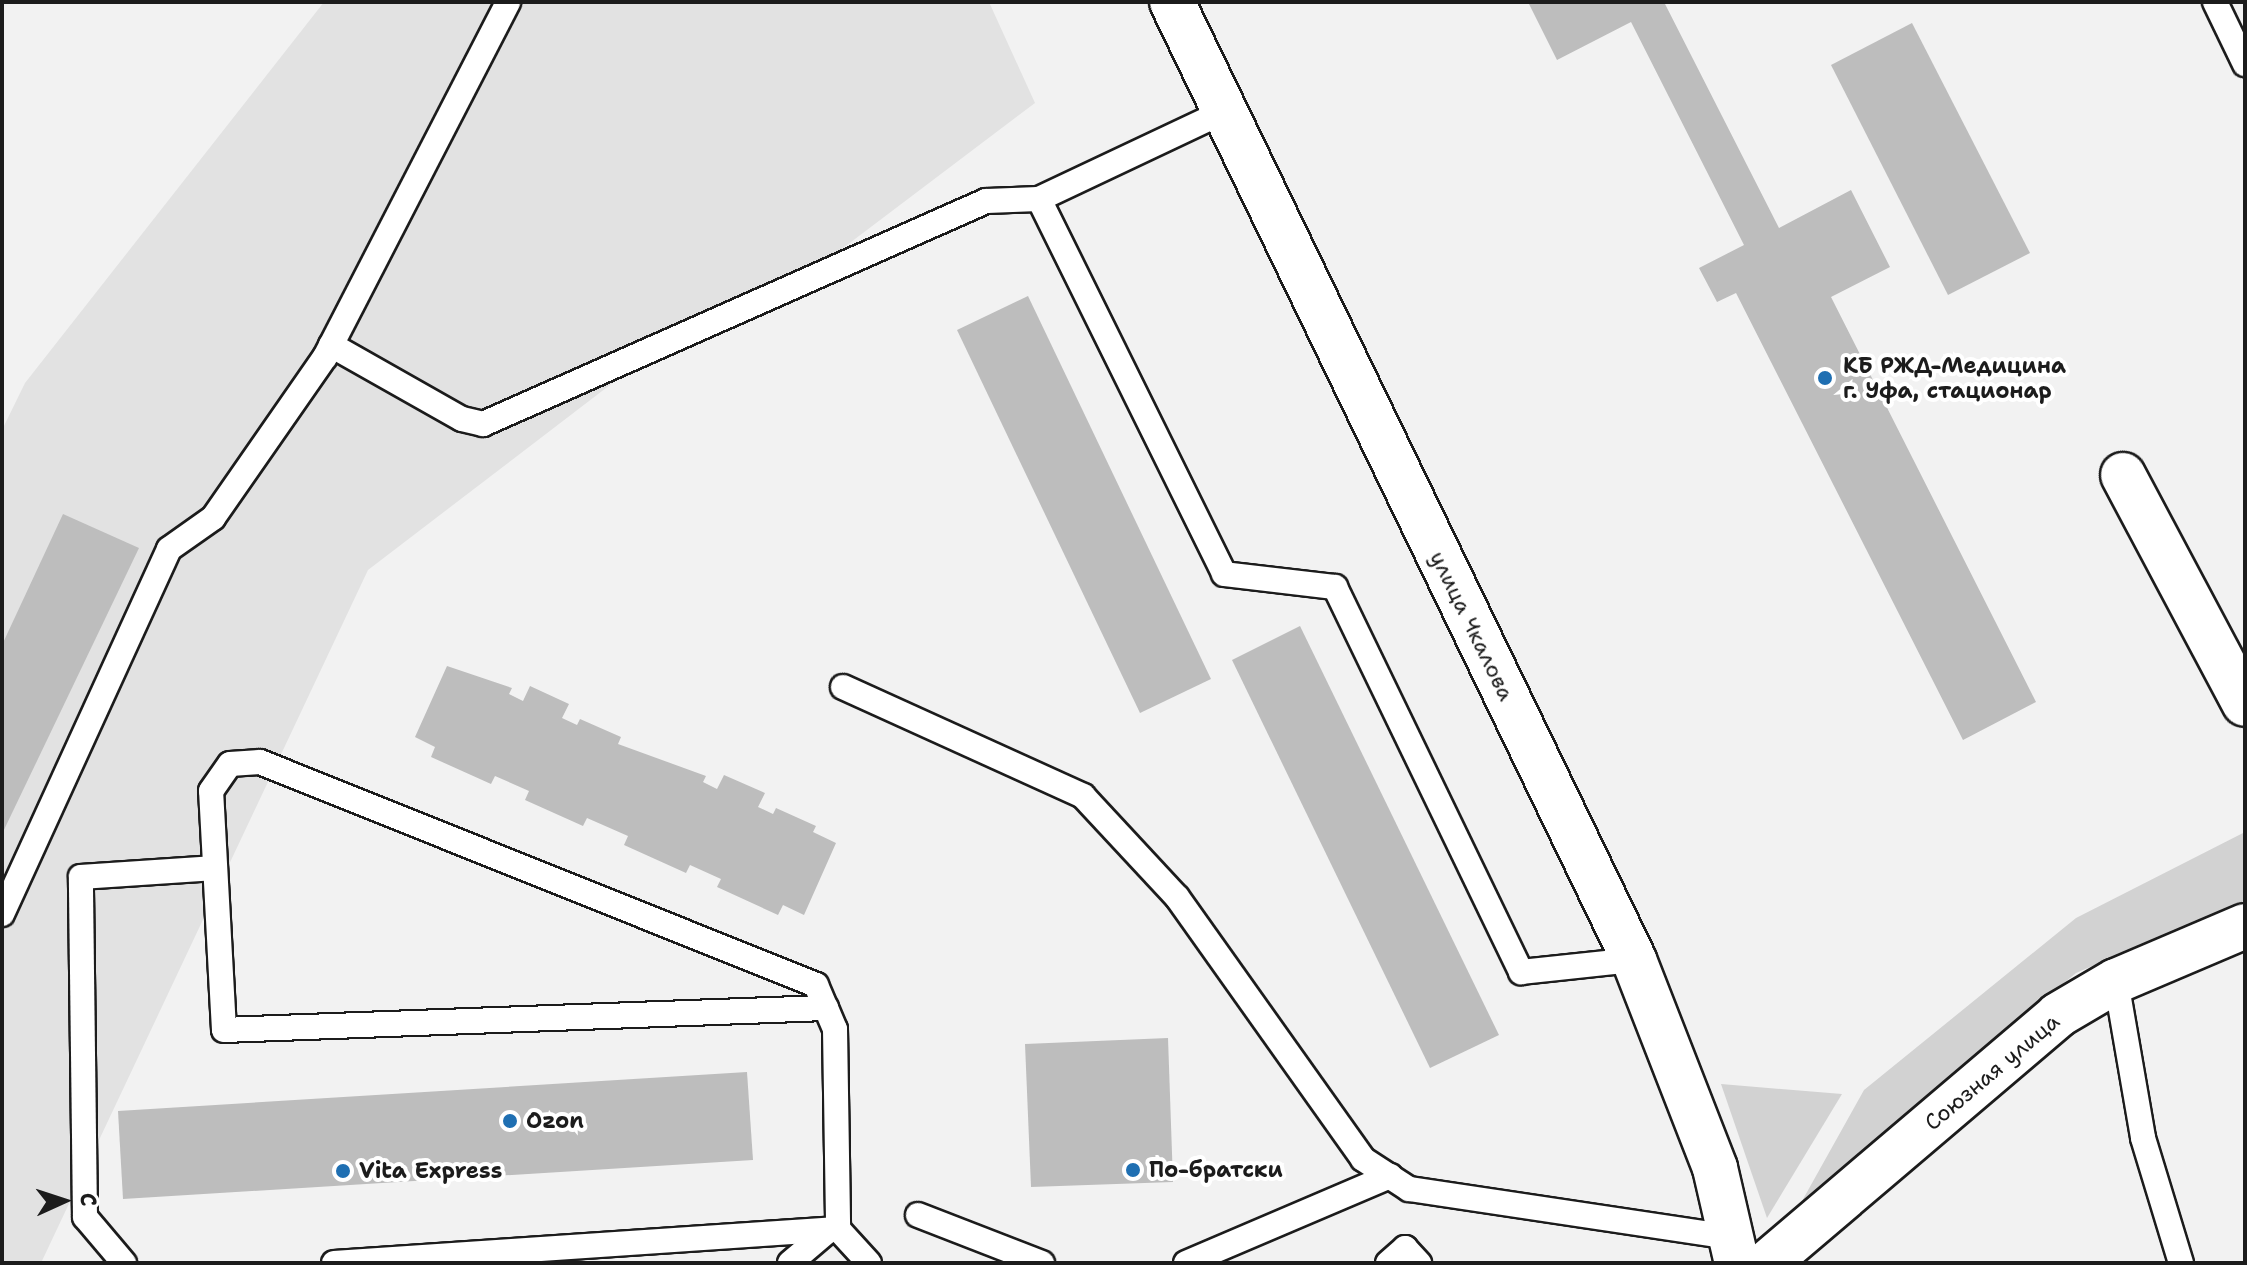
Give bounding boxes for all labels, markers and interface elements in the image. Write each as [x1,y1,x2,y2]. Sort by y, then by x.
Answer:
place label: КБ РЖД-Медицина г. Уфа, стационар [1843,352,2066,404]
marker: КБ РЖД-Медицина г. Уфа, стационар [1814,367,1836,389]
street label: улица Чкалова [1424,547,1520,705]
street label: Союзная улица [1919,1008,2065,1136]
place label: Ozon [526,1108,584,1134]
marker: Ozon [501,1112,519,1130]
place label: По-братски [1149,1157,1283,1183]
place label: Vita Express [359,1158,502,1184]
north arrow [24,1161,104,1241]
marker: По-братски [1124,1161,1142,1179]
marker: Vita Express [334,1162,352,1180]
text: С [74,1192,103,1207]

